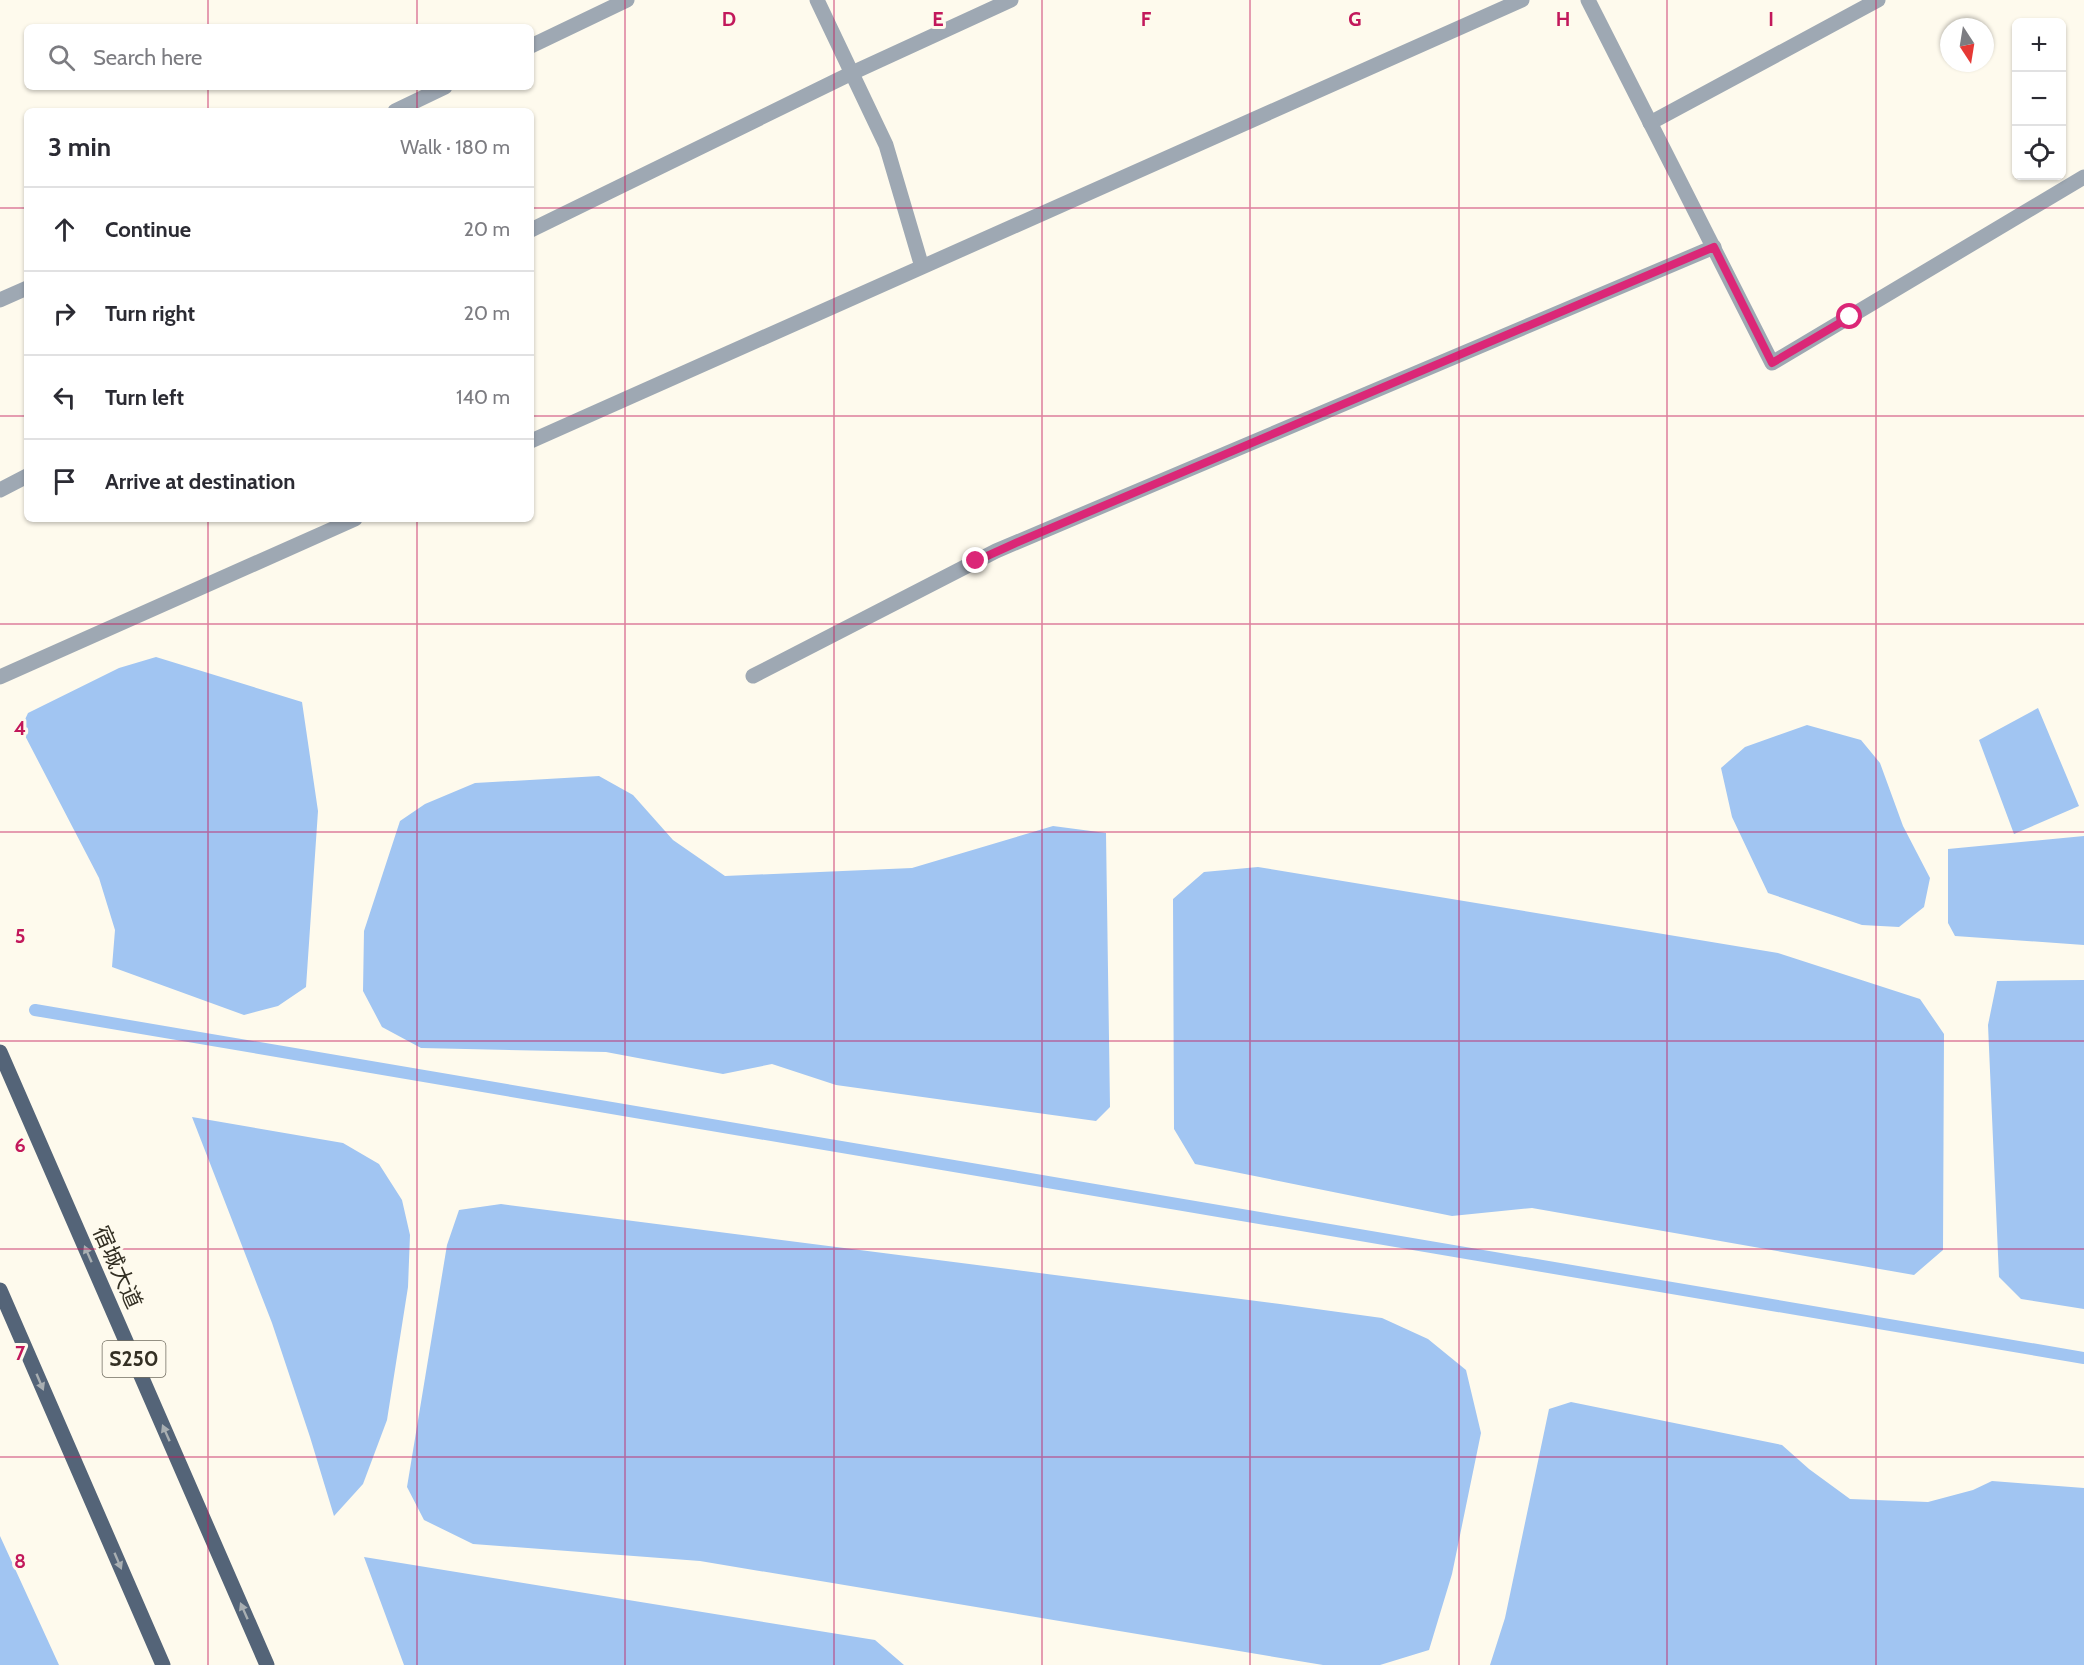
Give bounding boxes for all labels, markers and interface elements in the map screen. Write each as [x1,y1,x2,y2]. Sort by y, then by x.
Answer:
text: D [722,7,736,31]
text: E [932,7,944,31]
text: F [1141,7,1152,31]
text: G [1348,7,1362,31]
text: H [1556,7,1570,31]
text: I [1768,7,1774,31]
north arrow [1940,18,1994,72]
map controls [2012,18,2066,180]
button: + [2012,18,2066,72]
search box [24,24,534,90]
icon: search [45,41,78,74]
text: Search here [93,44,202,71]
button: − [2012,72,2066,126]
button: locate [2012,126,2066,180]
text: 3 min [48,131,111,163]
text: Walk · 180 m [400,135,510,159]
icon: ahead [48,213,81,246]
text: Continue [105,216,191,243]
text: 20 m [464,217,510,241]
icon: right [48,297,81,330]
text: Turn right [105,300,195,327]
text: 20 m [464,301,510,325]
route start [1836,303,1862,329]
icon: left [48,381,81,414]
text: Turn left [105,384,184,411]
text: 140 m [456,385,510,409]
icon: arrive [48,465,81,498]
text: Arrive at destination [105,468,295,495]
route end [962,547,988,573]
text: 4 [14,716,26,740]
text: 5 [15,924,25,948]
text: 6 [14,1133,26,1157]
street label: 宿城大道 [87,1222,148,1313]
one-way arrow [83,1244,93,1262]
text: 7 [15,1341,26,1365]
road number: S250 [102,1341,166,1377]
one-way arrow [35,1374,45,1392]
one-way arrow [161,1423,171,1441]
text: 8 [14,1549,26,1573]
one-way arrow [113,1553,123,1571]
one-way arrow [239,1602,249,1620]

